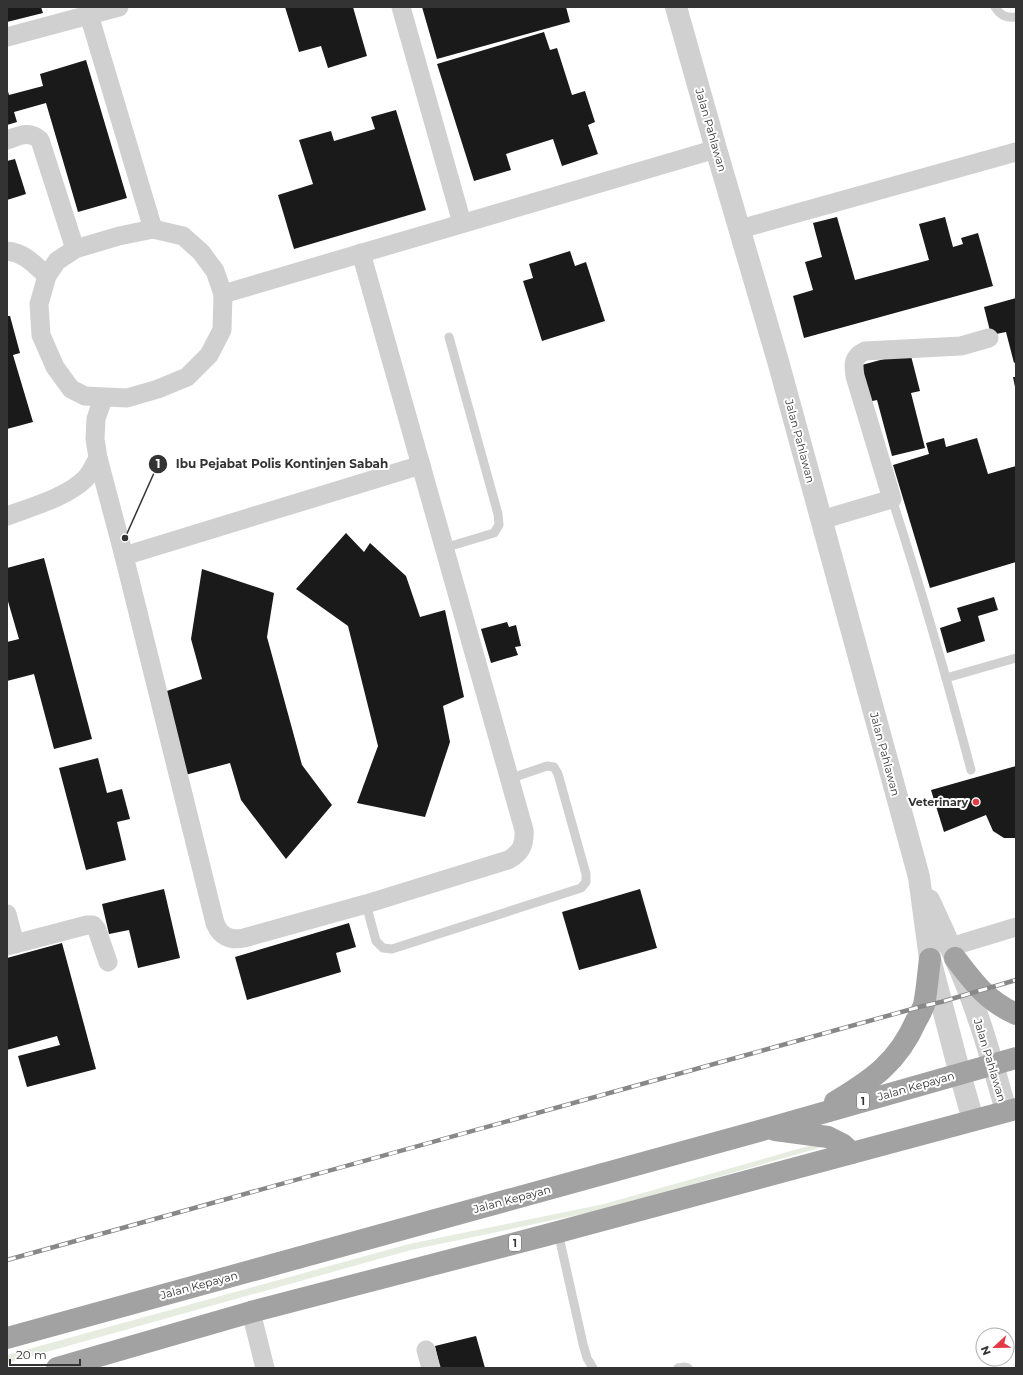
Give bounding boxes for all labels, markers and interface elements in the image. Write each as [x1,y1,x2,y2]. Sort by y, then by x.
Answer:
street label: Jalan Pahlawan [692,86,730,173]
street label: Jalan Pahlawan [782,397,818,484]
callout: Ibu Pejabat Polis Kontinjen Sabah [148,452,396,476]
text: 1 [156,456,160,471]
text: Ibu Pejabat Polis Kontinjen Sabah [176,456,388,471]
street label: Jalan Pahlawan [867,710,903,797]
place label: Veterinary [907,795,968,809]
marker: Veterinary [971,797,981,807]
street label: Jalan Pahlawan [970,1016,1009,1103]
street label: Jalan Kepayan [875,1068,956,1104]
road number: 1 [857,1093,869,1109]
street label: Jalan Kepayan [471,1182,552,1216]
road number: 1 [509,1235,521,1251]
street label: Jalan Kepayan [158,1268,239,1302]
north arrow [975,1327,1015,1367]
scale bar [10,1341,80,1367]
text: N [978,1344,994,1357]
text: 20 m [16,1347,47,1362]

